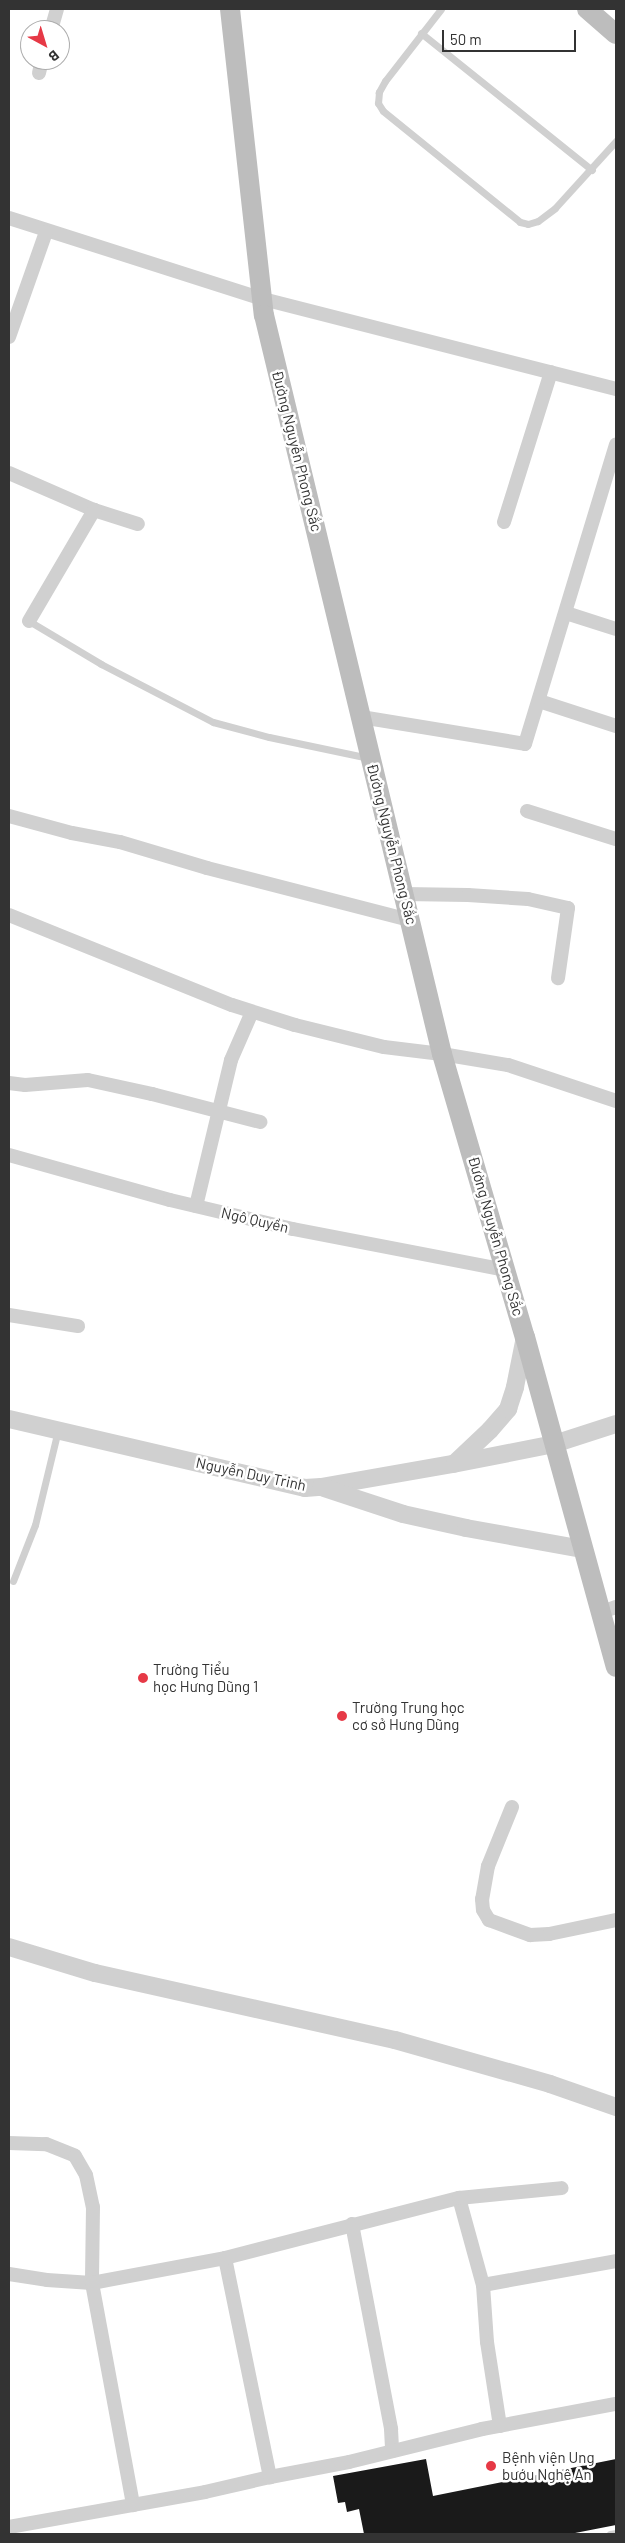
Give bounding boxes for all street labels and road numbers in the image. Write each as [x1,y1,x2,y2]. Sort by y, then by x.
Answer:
street label: Đường Nguyễn Phong Sắc [268,369,326,533]
street label: Đường Nguyễn Phong Sắc [363,762,421,926]
street label: Đường Nguyễn Phong Sắc [465,1154,527,1318]
street label: Ngô Quyền [220,1204,290,1236]
street label: Nguyễn Duy Trinh [194,1454,308,1494]

